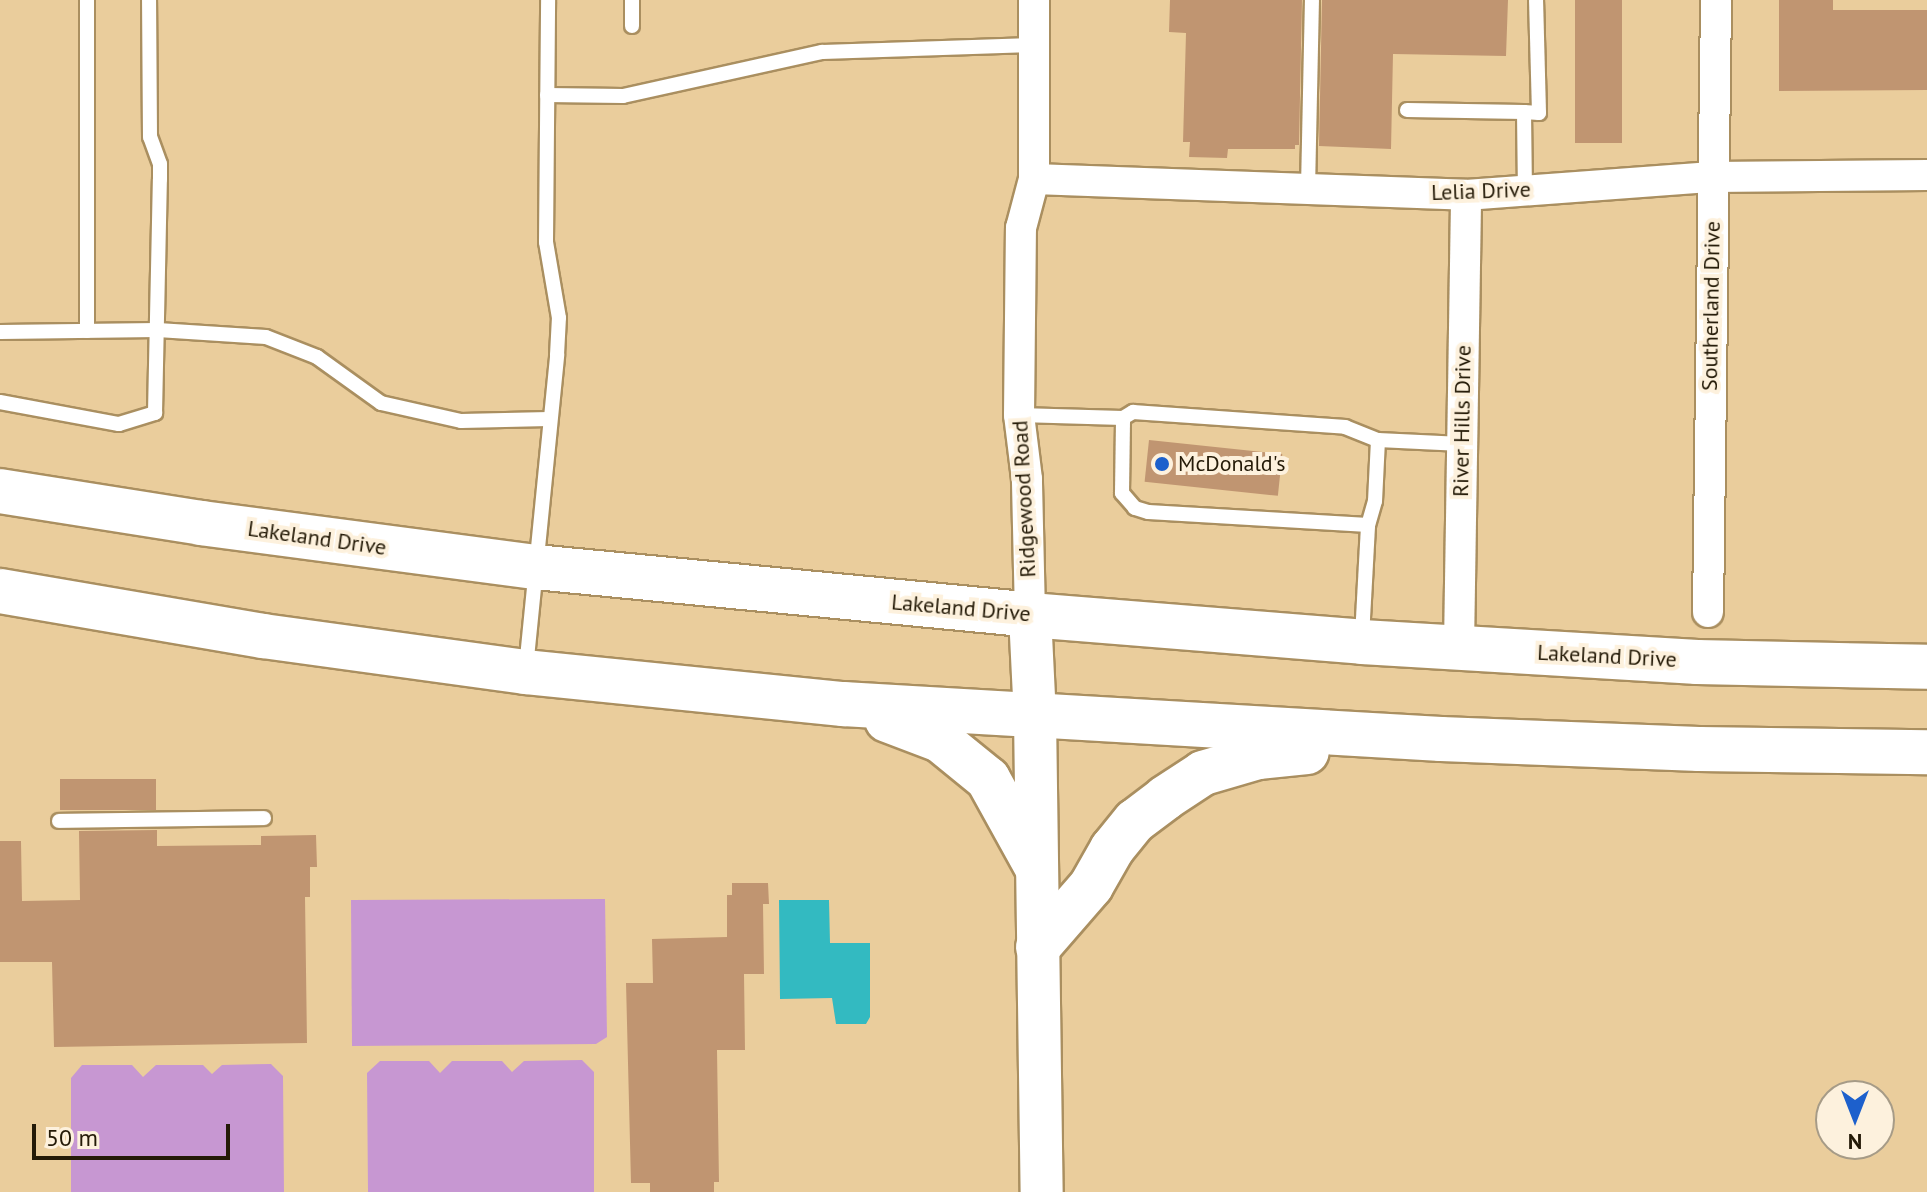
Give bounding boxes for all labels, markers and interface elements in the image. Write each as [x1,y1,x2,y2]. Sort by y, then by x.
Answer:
street label: Lelia Drive [1431,176,1531,206]
street label: Southerland Drive [1696,221,1726,391]
street label: River Hills Drive [1447,345,1477,497]
street label: Ridgewood Road [1007,420,1041,578]
place label: McDonald's [1178,451,1285,477]
marker: McDonald's [1153,455,1171,473]
street label: Lakeland Drive [246,515,388,561]
street label: Lakeland Drive [890,589,1032,627]
street label: Lakeland Drive [1537,639,1677,673]
north arrow [1815,1080,1895,1160]
scale bar [36,1108,234,1158]
text: 50 m [46,1122,98,1153]
text: N [1848,1128,1862,1156]

